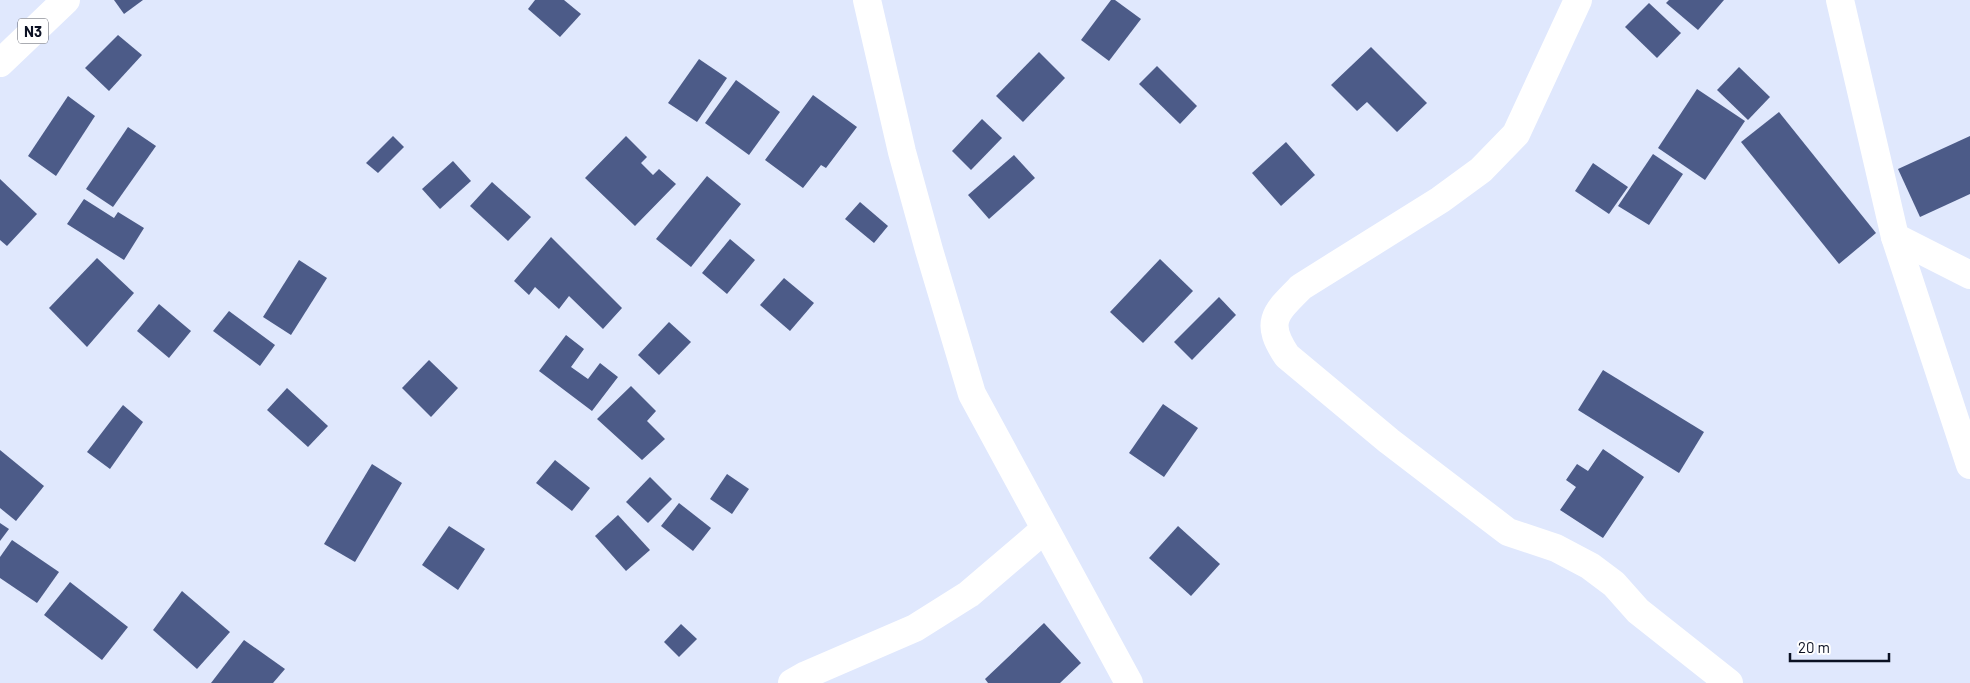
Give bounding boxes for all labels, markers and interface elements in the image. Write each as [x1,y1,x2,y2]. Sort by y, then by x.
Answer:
road number: N3 [18,18,48,44]
scale bar [1790,630,1889,662]
text: 20 m [1798,638,1830,656]

